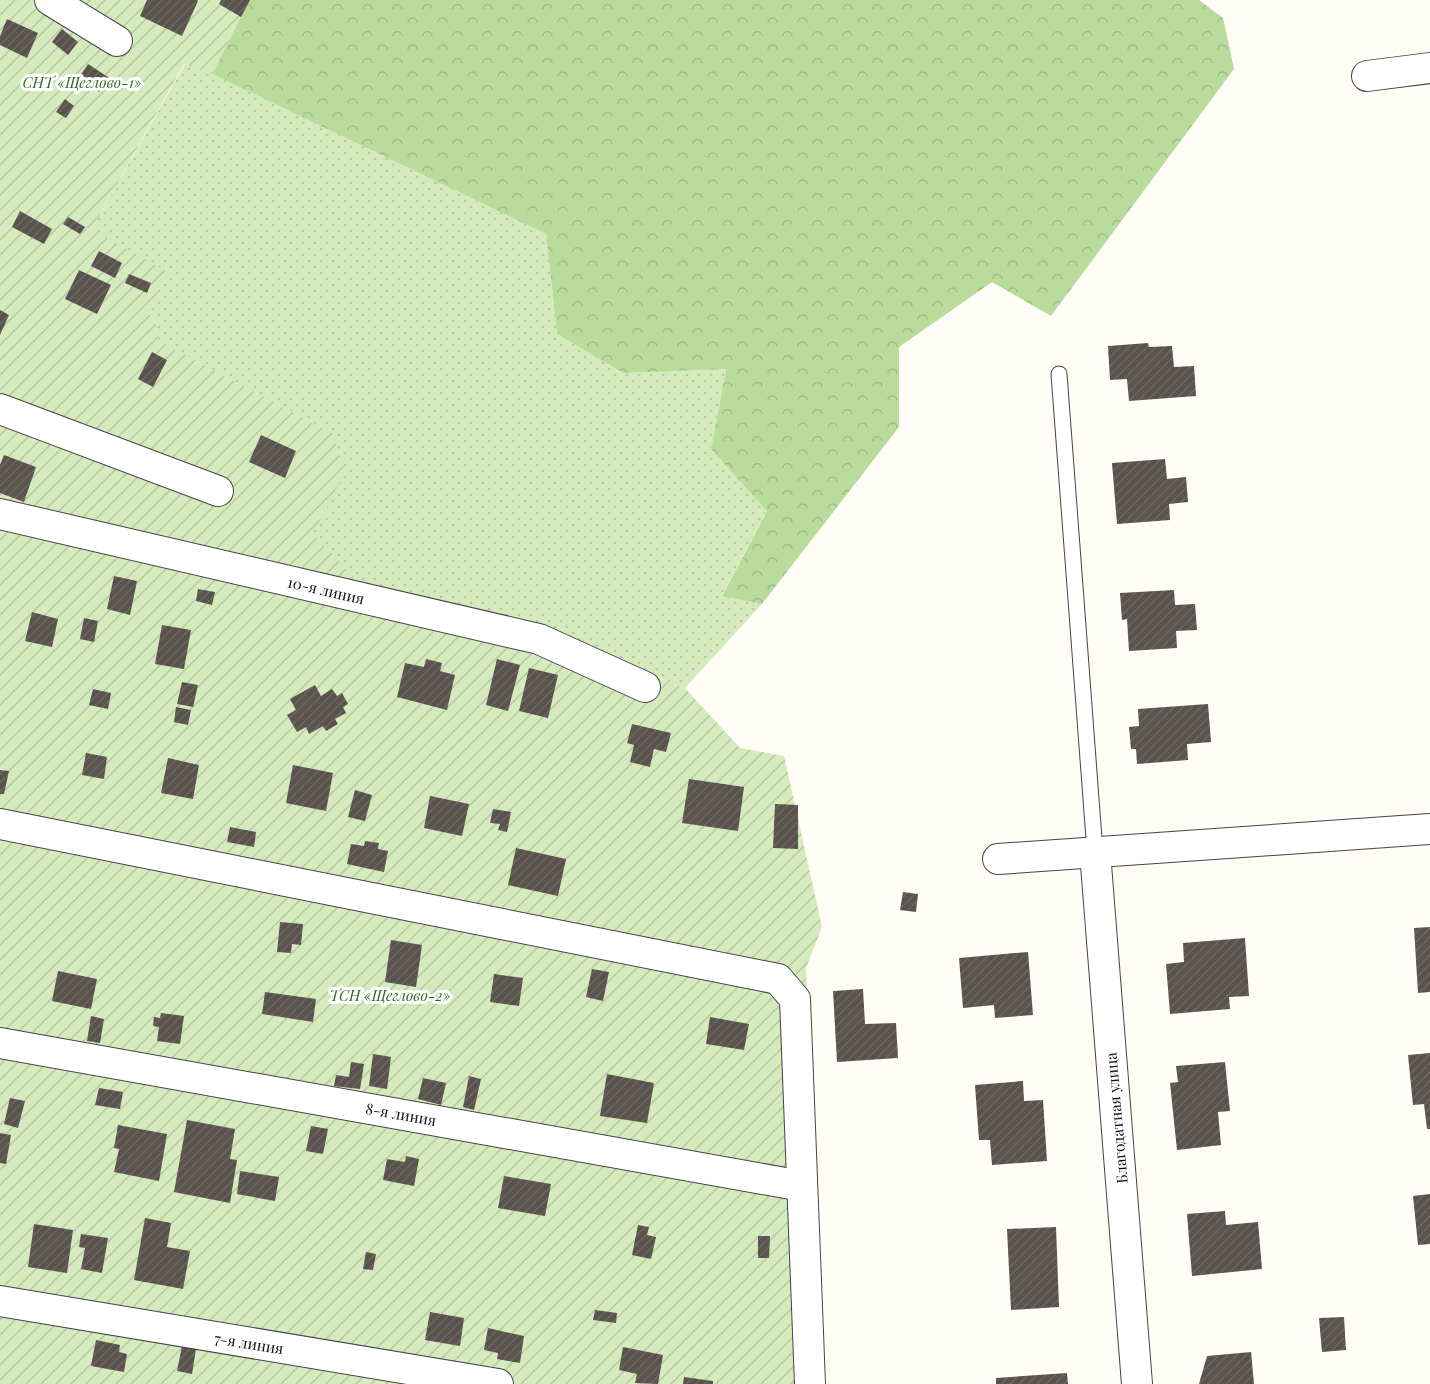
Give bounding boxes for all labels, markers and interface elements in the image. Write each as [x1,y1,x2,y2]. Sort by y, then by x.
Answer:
park label: СНТ «Щеглово-1» [22,72,142,92]
street label: 10-я линия [286,571,366,609]
park label: ТСН «Щеглово-2» [329,985,451,1005]
street label: Благодатная улица [1100,1051,1132,1184]
street label: 8-я линия [364,1098,438,1130]
street label: 7-я линия [213,1328,285,1358]

